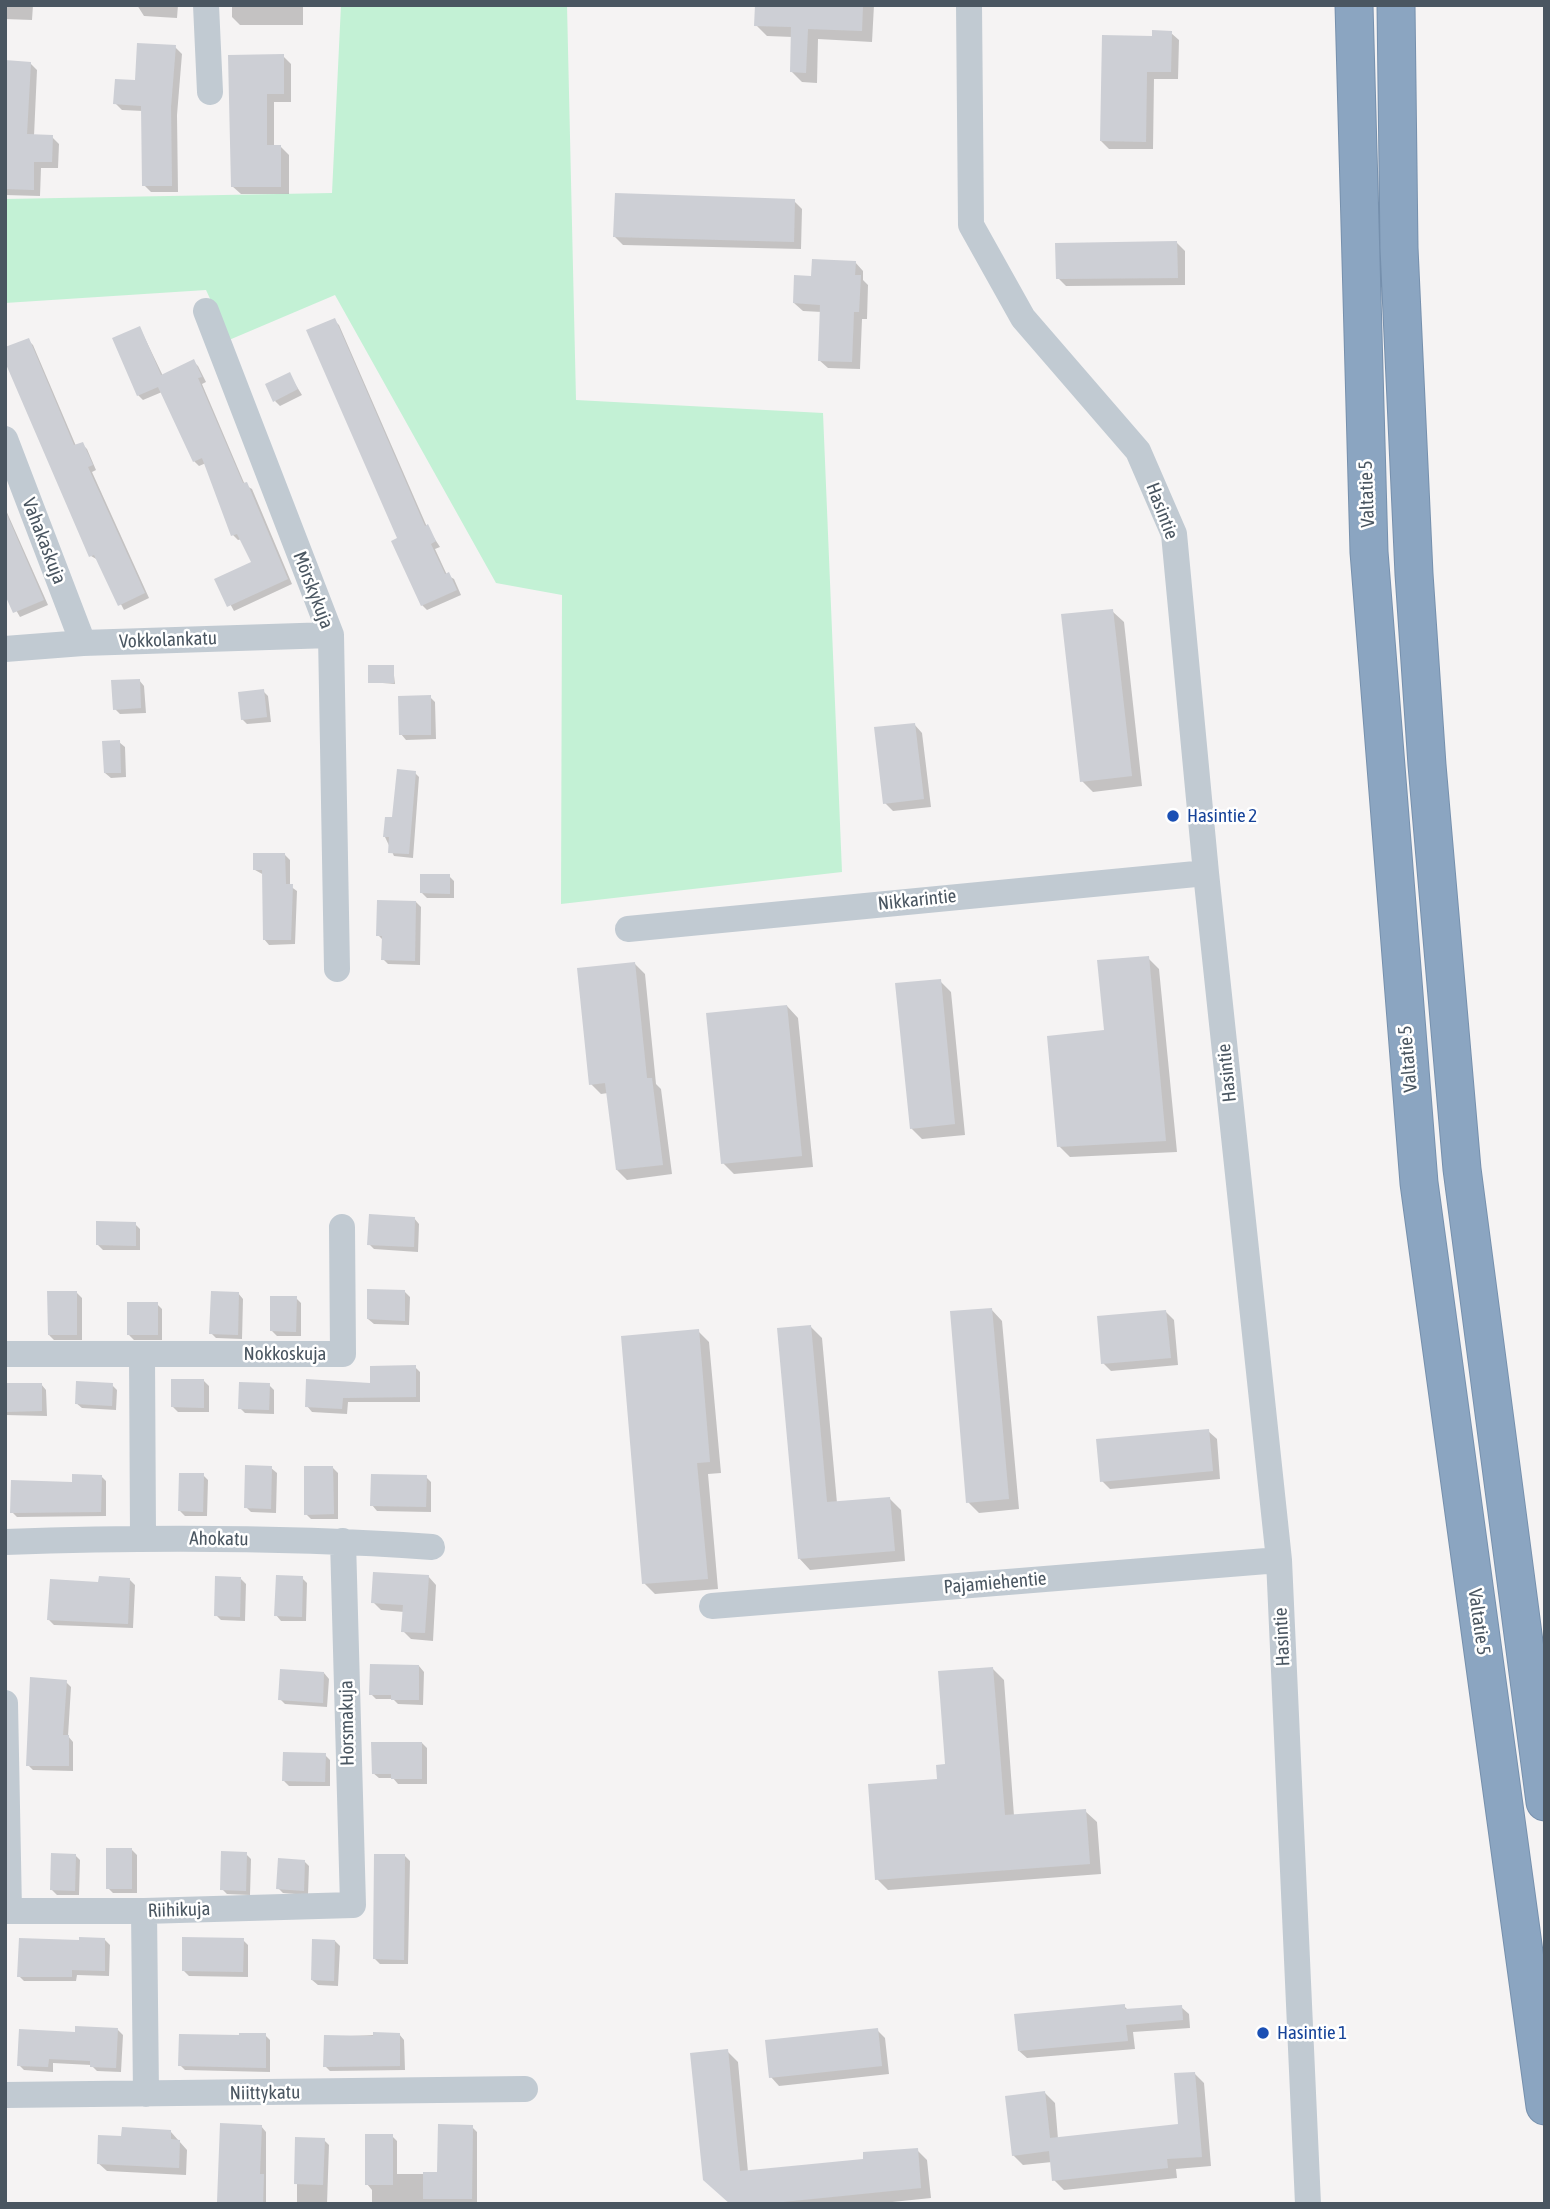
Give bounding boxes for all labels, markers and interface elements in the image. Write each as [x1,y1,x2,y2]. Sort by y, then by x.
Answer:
street label: Valtatie 5 [1354,460,1380,528]
street label: Hasintie [1141,480,1183,542]
street label: Vahakaskuja [17,495,71,587]
street label: Mörskykuja [288,548,338,632]
street label: Vokkolankatu [119,627,217,653]
place label: Hasintie 2 [1187,805,1257,827]
marker: Hasintie 2 [1165,808,1181,824]
street label: Nikkarintie [877,885,957,915]
street label: Valtatie 5 [1394,1025,1422,1093]
street label: Hasintie [1213,1043,1241,1103]
street label: Nokkoskuja [244,1343,326,1365]
street label: Ahokatu [189,1527,249,1551]
street label: Pajamiehentie [943,1567,1047,1599]
street label: Valtatie 5 [1463,1587,1495,1657]
street label: Hasintie [1269,1607,1295,1667]
street label: Horsmakuja [335,1680,359,1766]
street label: Riihikuja [147,1898,211,1922]
place label: Hasintie 1 [1277,2022,1347,2044]
marker: Hasintie 1 [1255,2025,1271,2041]
street label: Niittykatu [230,2081,300,2105]

